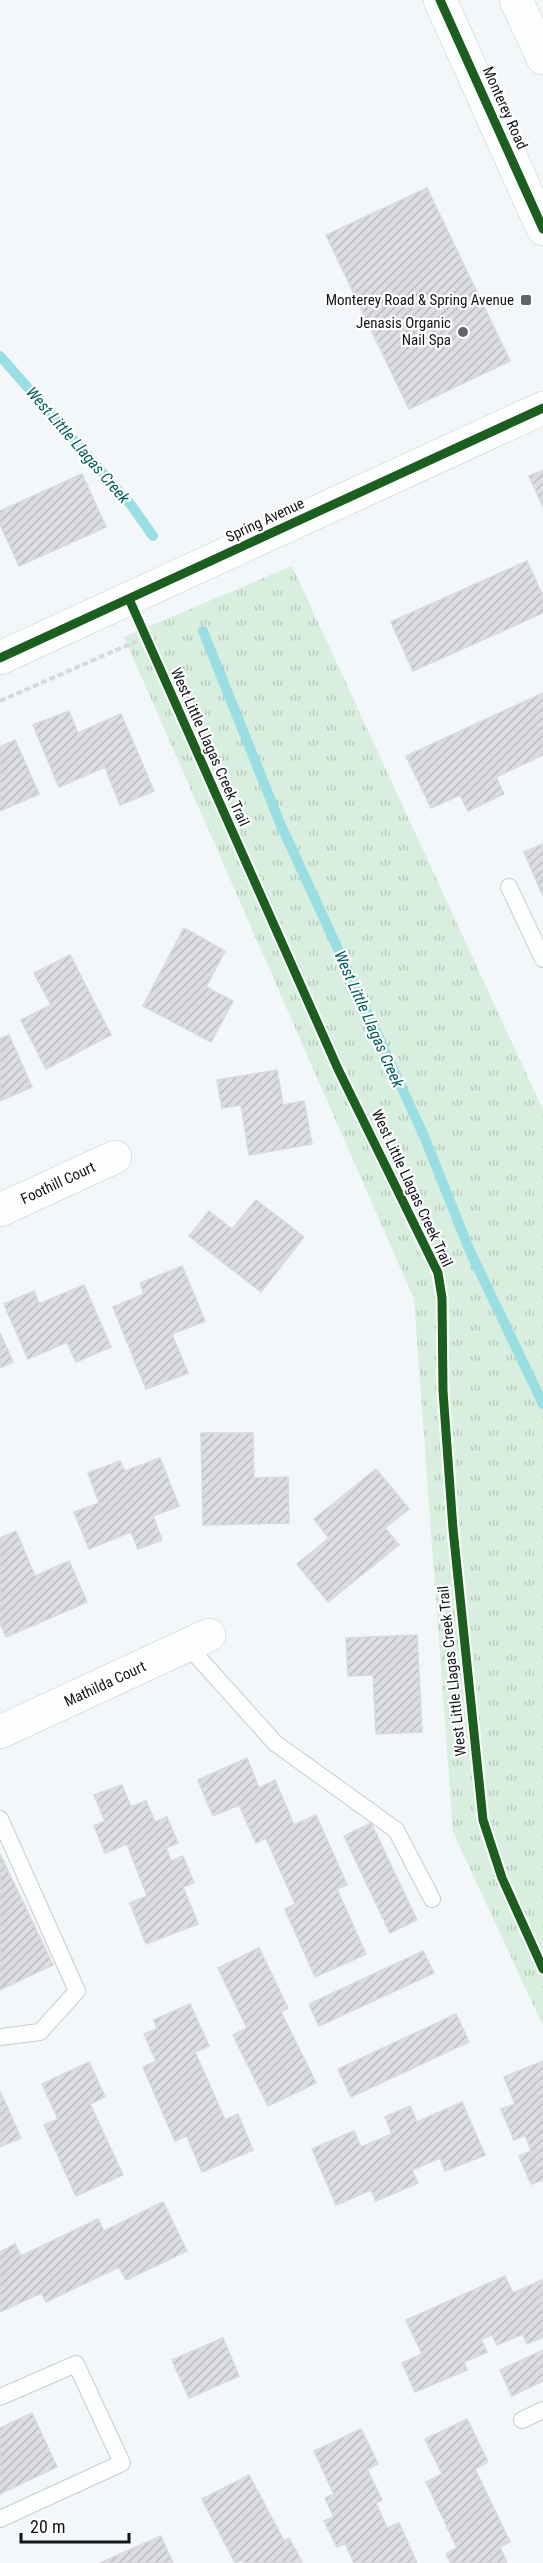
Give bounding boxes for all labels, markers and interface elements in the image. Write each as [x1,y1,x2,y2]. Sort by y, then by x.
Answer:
street label: Monterey Road [479,64,531,152]
place label: Monterey Road & Spring Avenue [326,291,514,309]
marker: Monterey Road & Spring Avenue [519,293,533,307]
place label: Jenasis Organic Nail Spa [356,314,451,349]
marker: Jenasis Organic Nail Spa [456,325,470,339]
water label: West Little Llagas Creek [22,383,134,508]
street label: Spring Avenue [223,494,307,546]
street label: West Little Llagas Creek Trail [167,665,253,829]
water label: West Little Llagas Creek [330,948,408,1091]
street label: West Little Llagas Creek Trail [368,1106,456,1270]
street label: Foothill Court [18,1158,98,1208]
street label: West Little Llagas Creek Trail [434,1585,470,1757]
street label: Mathilda Court [61,1657,149,1711]
scale bar [21,2506,129,2544]
text: 20 m [30,2516,65,2537]

